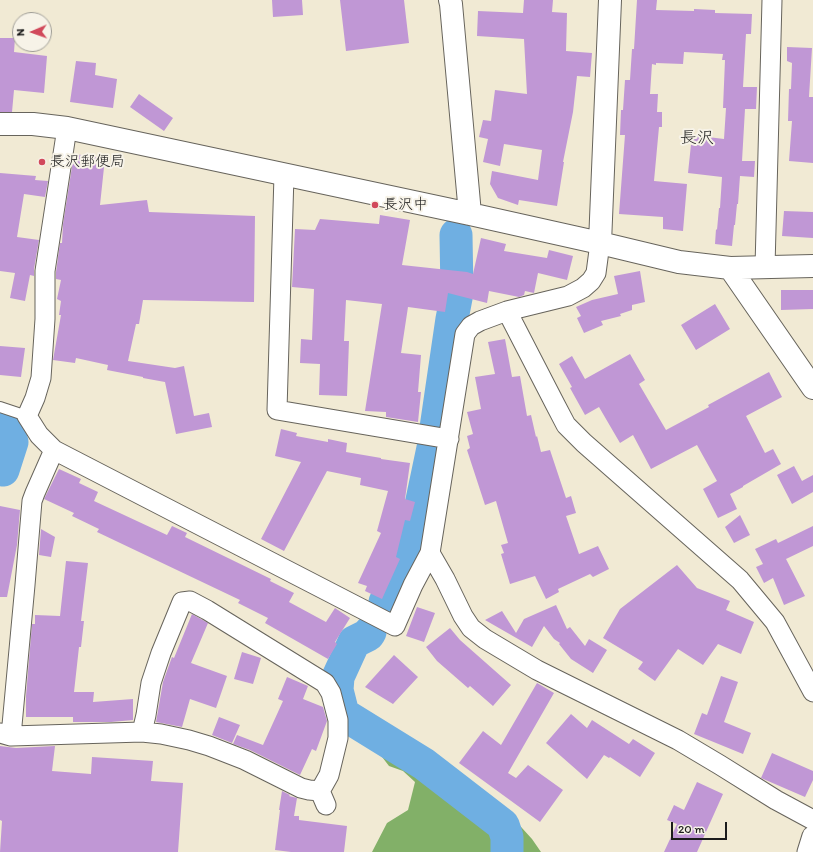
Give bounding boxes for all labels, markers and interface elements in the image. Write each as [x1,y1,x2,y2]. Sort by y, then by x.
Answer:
north arrow [12,12,52,52]
text: N [14,28,27,36]
district label: 長沢 [680,129,714,149]
place label: 長沢郵便局 [50,153,125,171]
marker: 長沢郵便局 [37,157,47,167]
place label: 長沢中 [383,196,428,214]
marker: 長沢中 [370,200,380,210]
scale bar [673,814,729,840]
text: 20 m [678,822,705,836]

